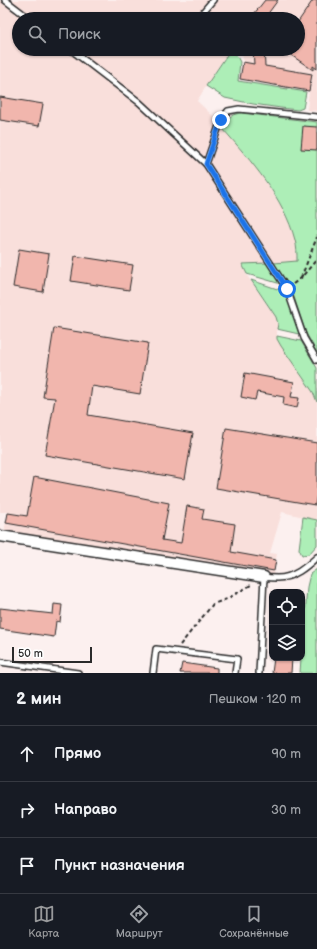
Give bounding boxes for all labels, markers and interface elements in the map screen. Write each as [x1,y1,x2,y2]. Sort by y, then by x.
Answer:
search box [12,12,305,56]
icon: search [26,23,48,45]
text: Поиск [58,25,101,44]
route end [212,111,230,129]
route start [278,280,296,298]
map controls [269,589,305,661]
button: locate [269,589,305,625]
button: layers [269,625,305,661]
scale bar [12,645,92,664]
text: 50 m [18,647,43,660]
text: 2 мин [16,689,62,709]
text: Пешком · 120 m [209,691,301,707]
icon: ahead [16,743,38,765]
text: Прямо [54,744,101,763]
text: 90 m [272,746,301,762]
icon: right [16,799,38,821]
text: Направо [54,800,117,819]
text: 30 m [271,802,301,818]
icon: arrive [16,855,38,877]
text: Пункт назначения [54,856,185,875]
tab: Карта [28,903,59,940]
tab: Маршрут [116,903,163,940]
tab: Сохранённые [219,903,289,940]

